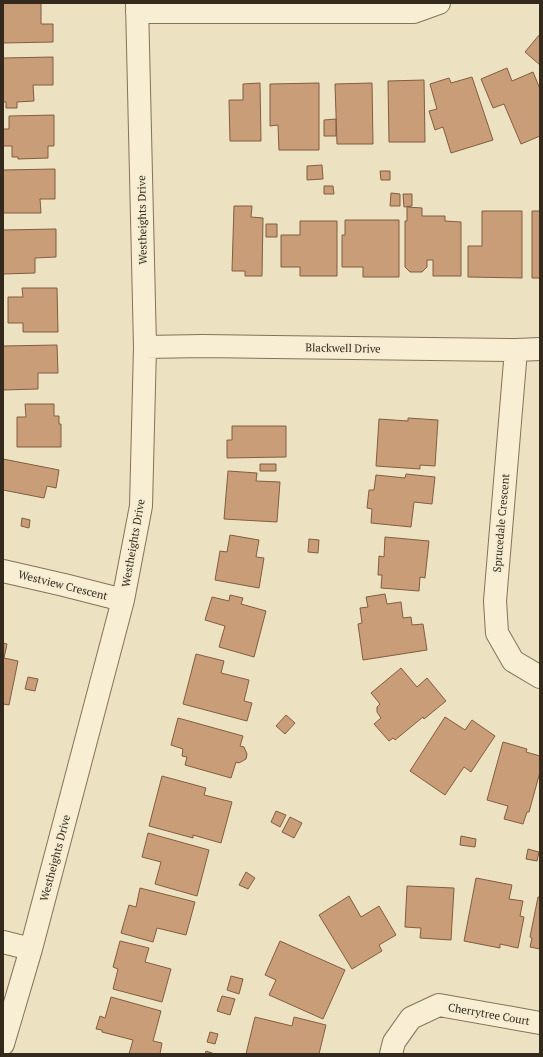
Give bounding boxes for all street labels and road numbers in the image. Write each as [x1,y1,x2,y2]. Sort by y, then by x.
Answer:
street label: Westheights Drive [134,175,150,265]
street label: Blackwell Drive [305,340,381,356]
street label: Sprucedale Crescent [490,473,512,573]
street label: Westheights Drive [118,497,148,588]
street label: Westview Crescent [17,567,109,603]
street label: Westheights Drive [37,813,73,903]
street label: Cherrytree Court [447,1000,531,1028]

